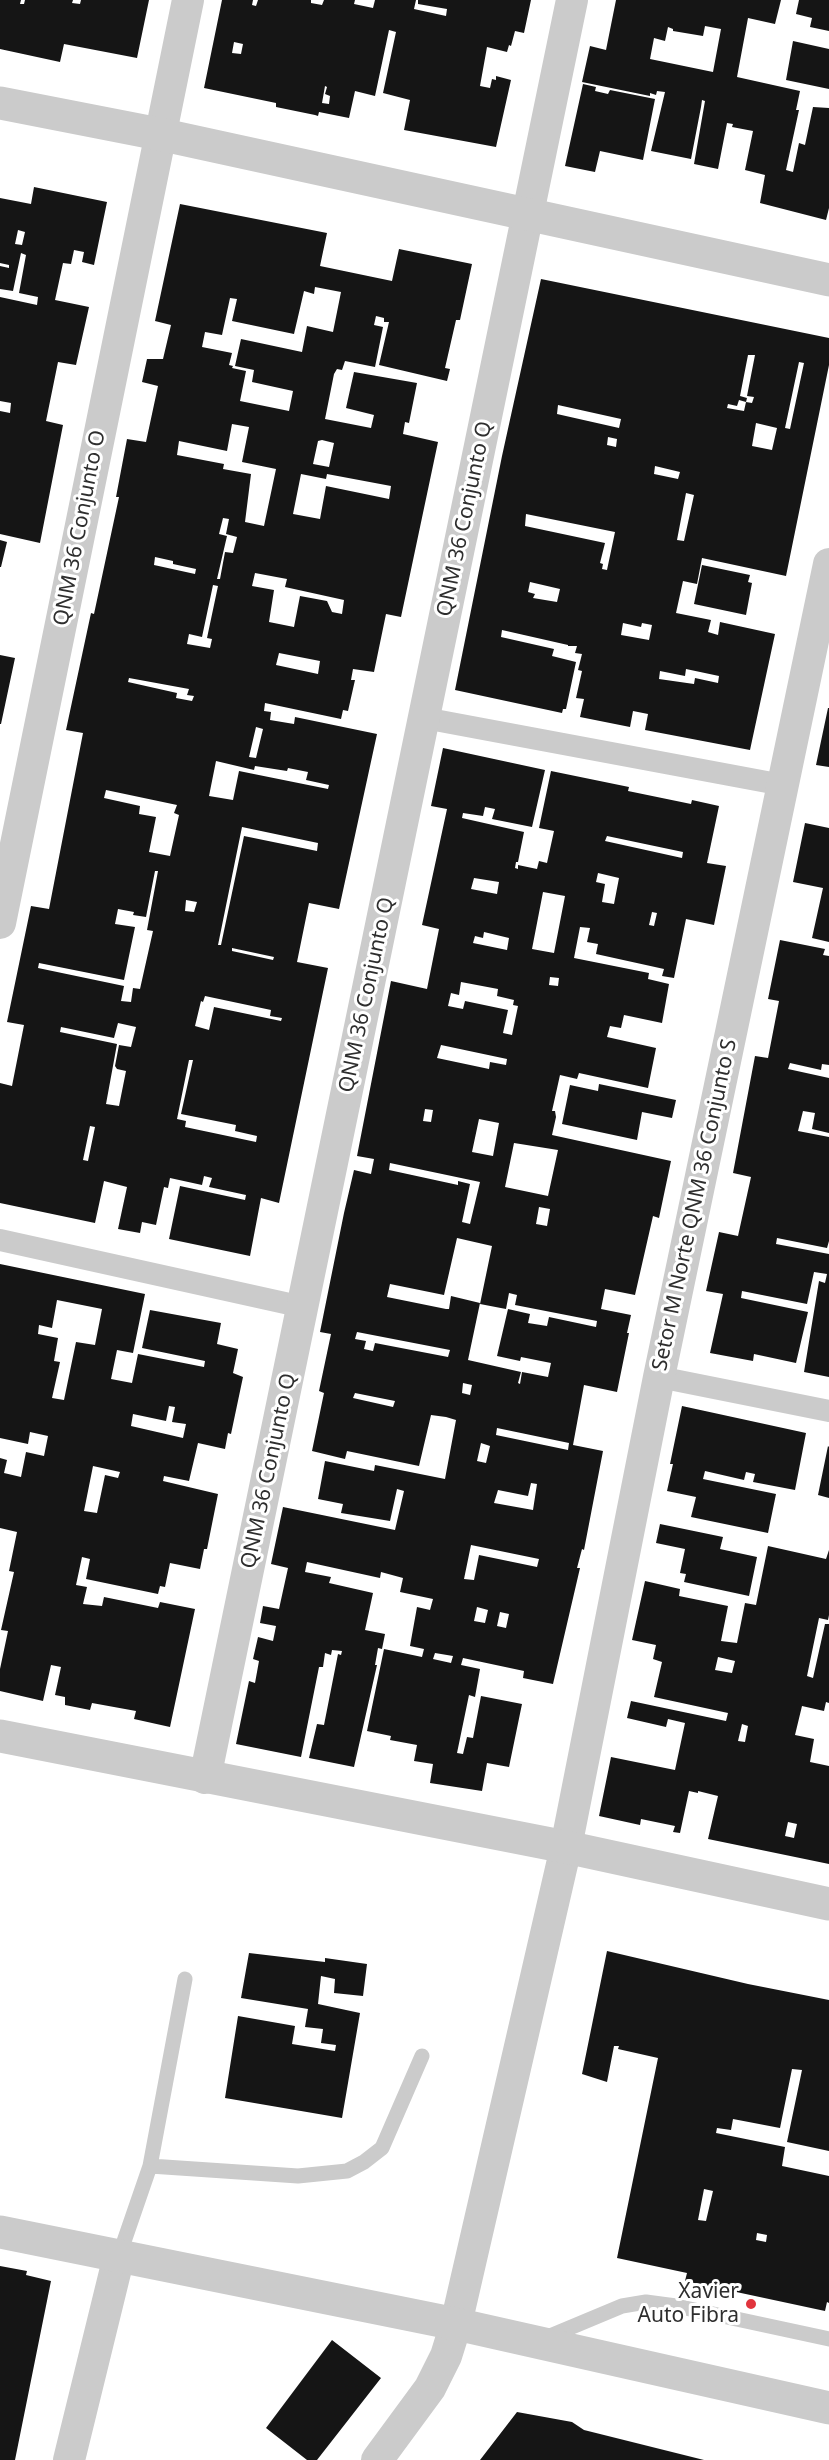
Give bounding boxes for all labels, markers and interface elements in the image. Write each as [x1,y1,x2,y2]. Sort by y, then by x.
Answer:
street label: QNM 36 Conjunto Q [432,419,498,619]
street label: QNM 36 Conjunto O [49,428,111,628]
street label: QNM 36 Conjunto Q [334,895,400,1095]
street label: Setor M Norte QNM 36 Conjunto S [647,1037,743,1373]
street label: QNM 36 Conjunto Q [236,1371,302,1571]
place label: Xavier Auto Fibra [638,2279,739,2329]
marker: Xavier Auto Fibra [744,2297,758,2311]

